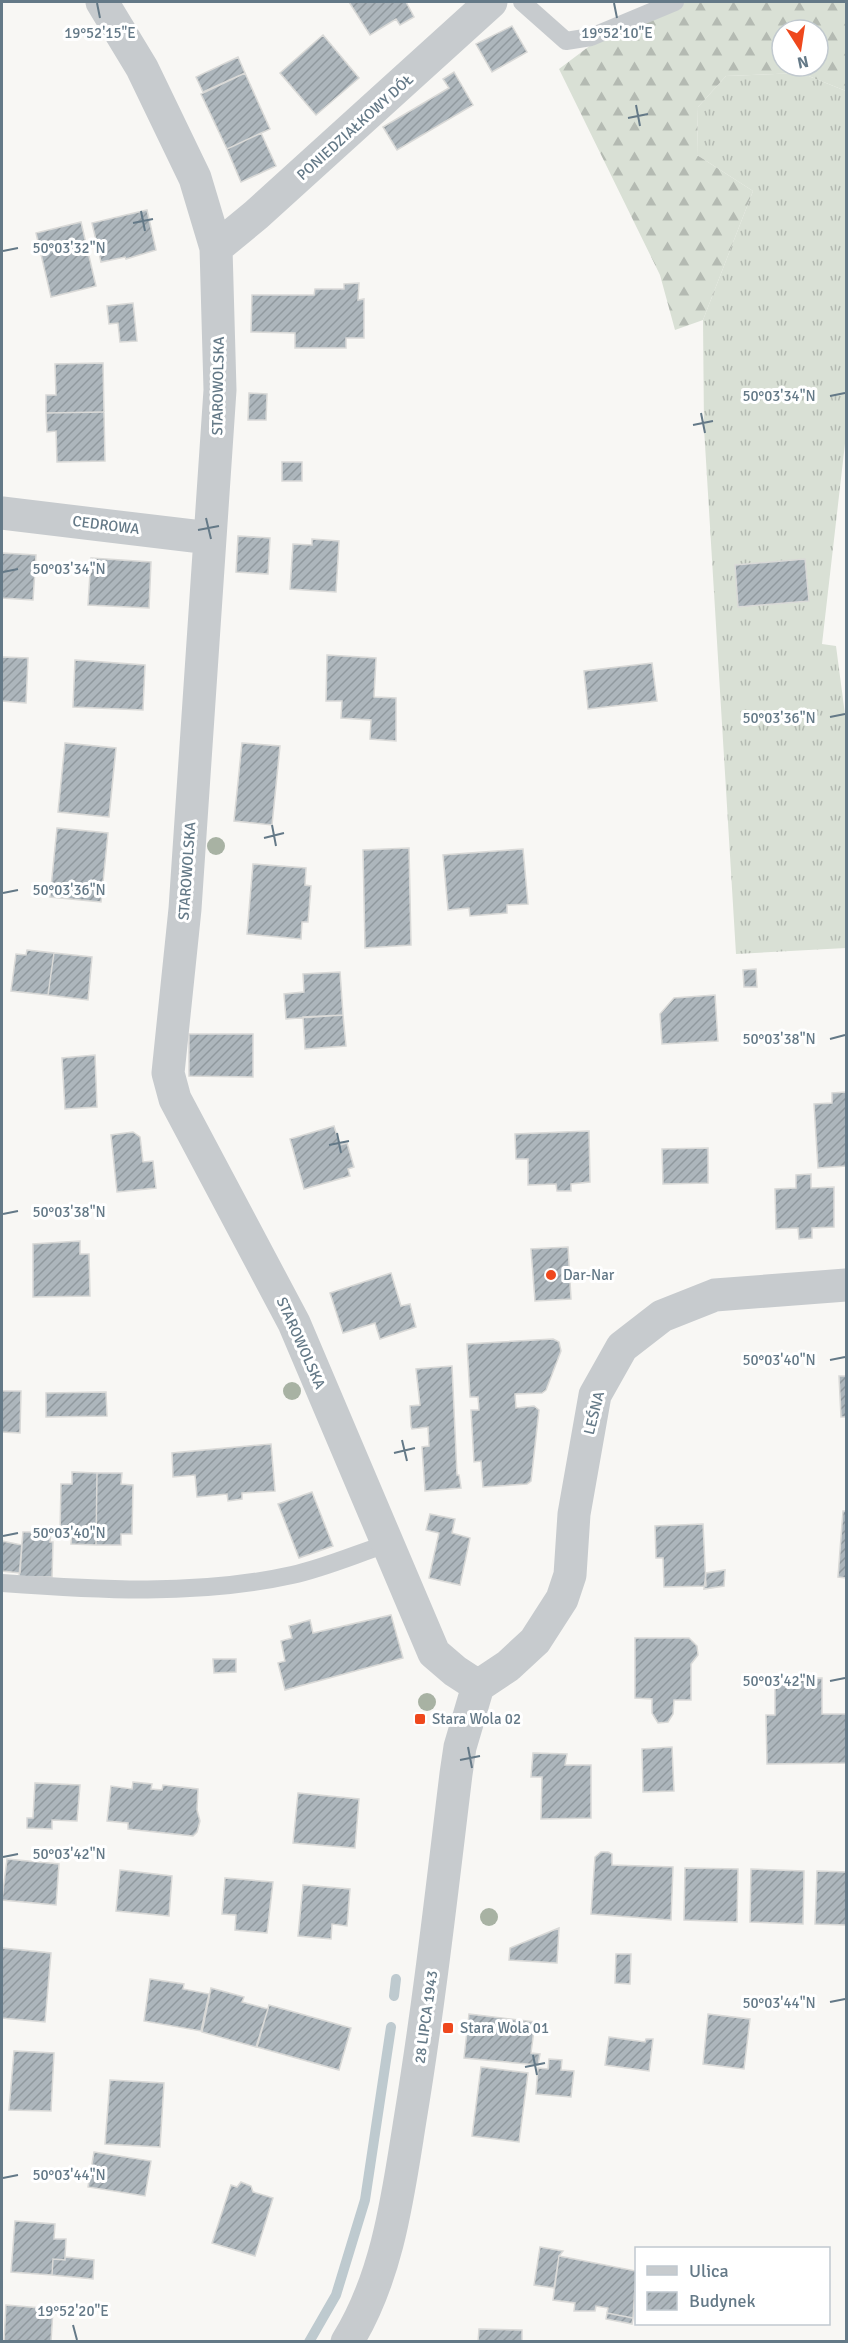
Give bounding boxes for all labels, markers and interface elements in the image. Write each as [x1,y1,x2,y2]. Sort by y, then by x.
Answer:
north arrow [770,18,830,78]
text: 19°52'15"E [64,24,136,42]
text: 19°52'10"E [581,24,653,42]
text: N [795,51,810,73]
street label: PONIEDZIAŁKOWY DÓŁ [292,69,417,184]
text: 50°03'32"N [32,239,106,257]
street label: STAROWOLSKA [208,336,228,436]
text: 50°03'34"N [742,387,816,405]
street label: CEDROWA [71,512,141,538]
text: 50°03'34"N [32,560,106,578]
text: 50°03'36"N [742,709,816,727]
street label: STAROWOLSKA [175,821,199,921]
text: 50°03'36"N [32,881,106,899]
text: 50°03'38"N [742,1030,816,1048]
text: 50°03'38"N [32,1203,106,1221]
place label: Dar-Nar [563,1266,615,1284]
marker: Dar-Nar [544,1268,558,1282]
street label: STAROWOLSKA [273,1294,329,1392]
text: 50°03'40"N [742,1351,816,1369]
street label: LEŚNA [579,1389,608,1436]
text: 50°03'40"N [32,1524,106,1542]
text: 50°03'42"N [742,1672,816,1690]
place label: Stara Wola 02 [432,1710,521,1728]
marker: Stara Wola 02 [413,1712,427,1726]
text: 50°03'42"N [32,1845,106,1863]
street label: 28 LIPCA 1943 [411,1969,441,2065]
text: 50°03'44"N [742,1994,816,2012]
place label: Stara Wola 01 [460,2019,549,2037]
marker: Stara Wola 01 [441,2021,455,2035]
text: 50°03'44"N [32,2166,106,2184]
legend [635,2247,830,2325]
text: Ulica [689,2260,729,2282]
text: Budynek [689,2290,756,2312]
text: 19°52'20"E [37,2302,109,2320]

